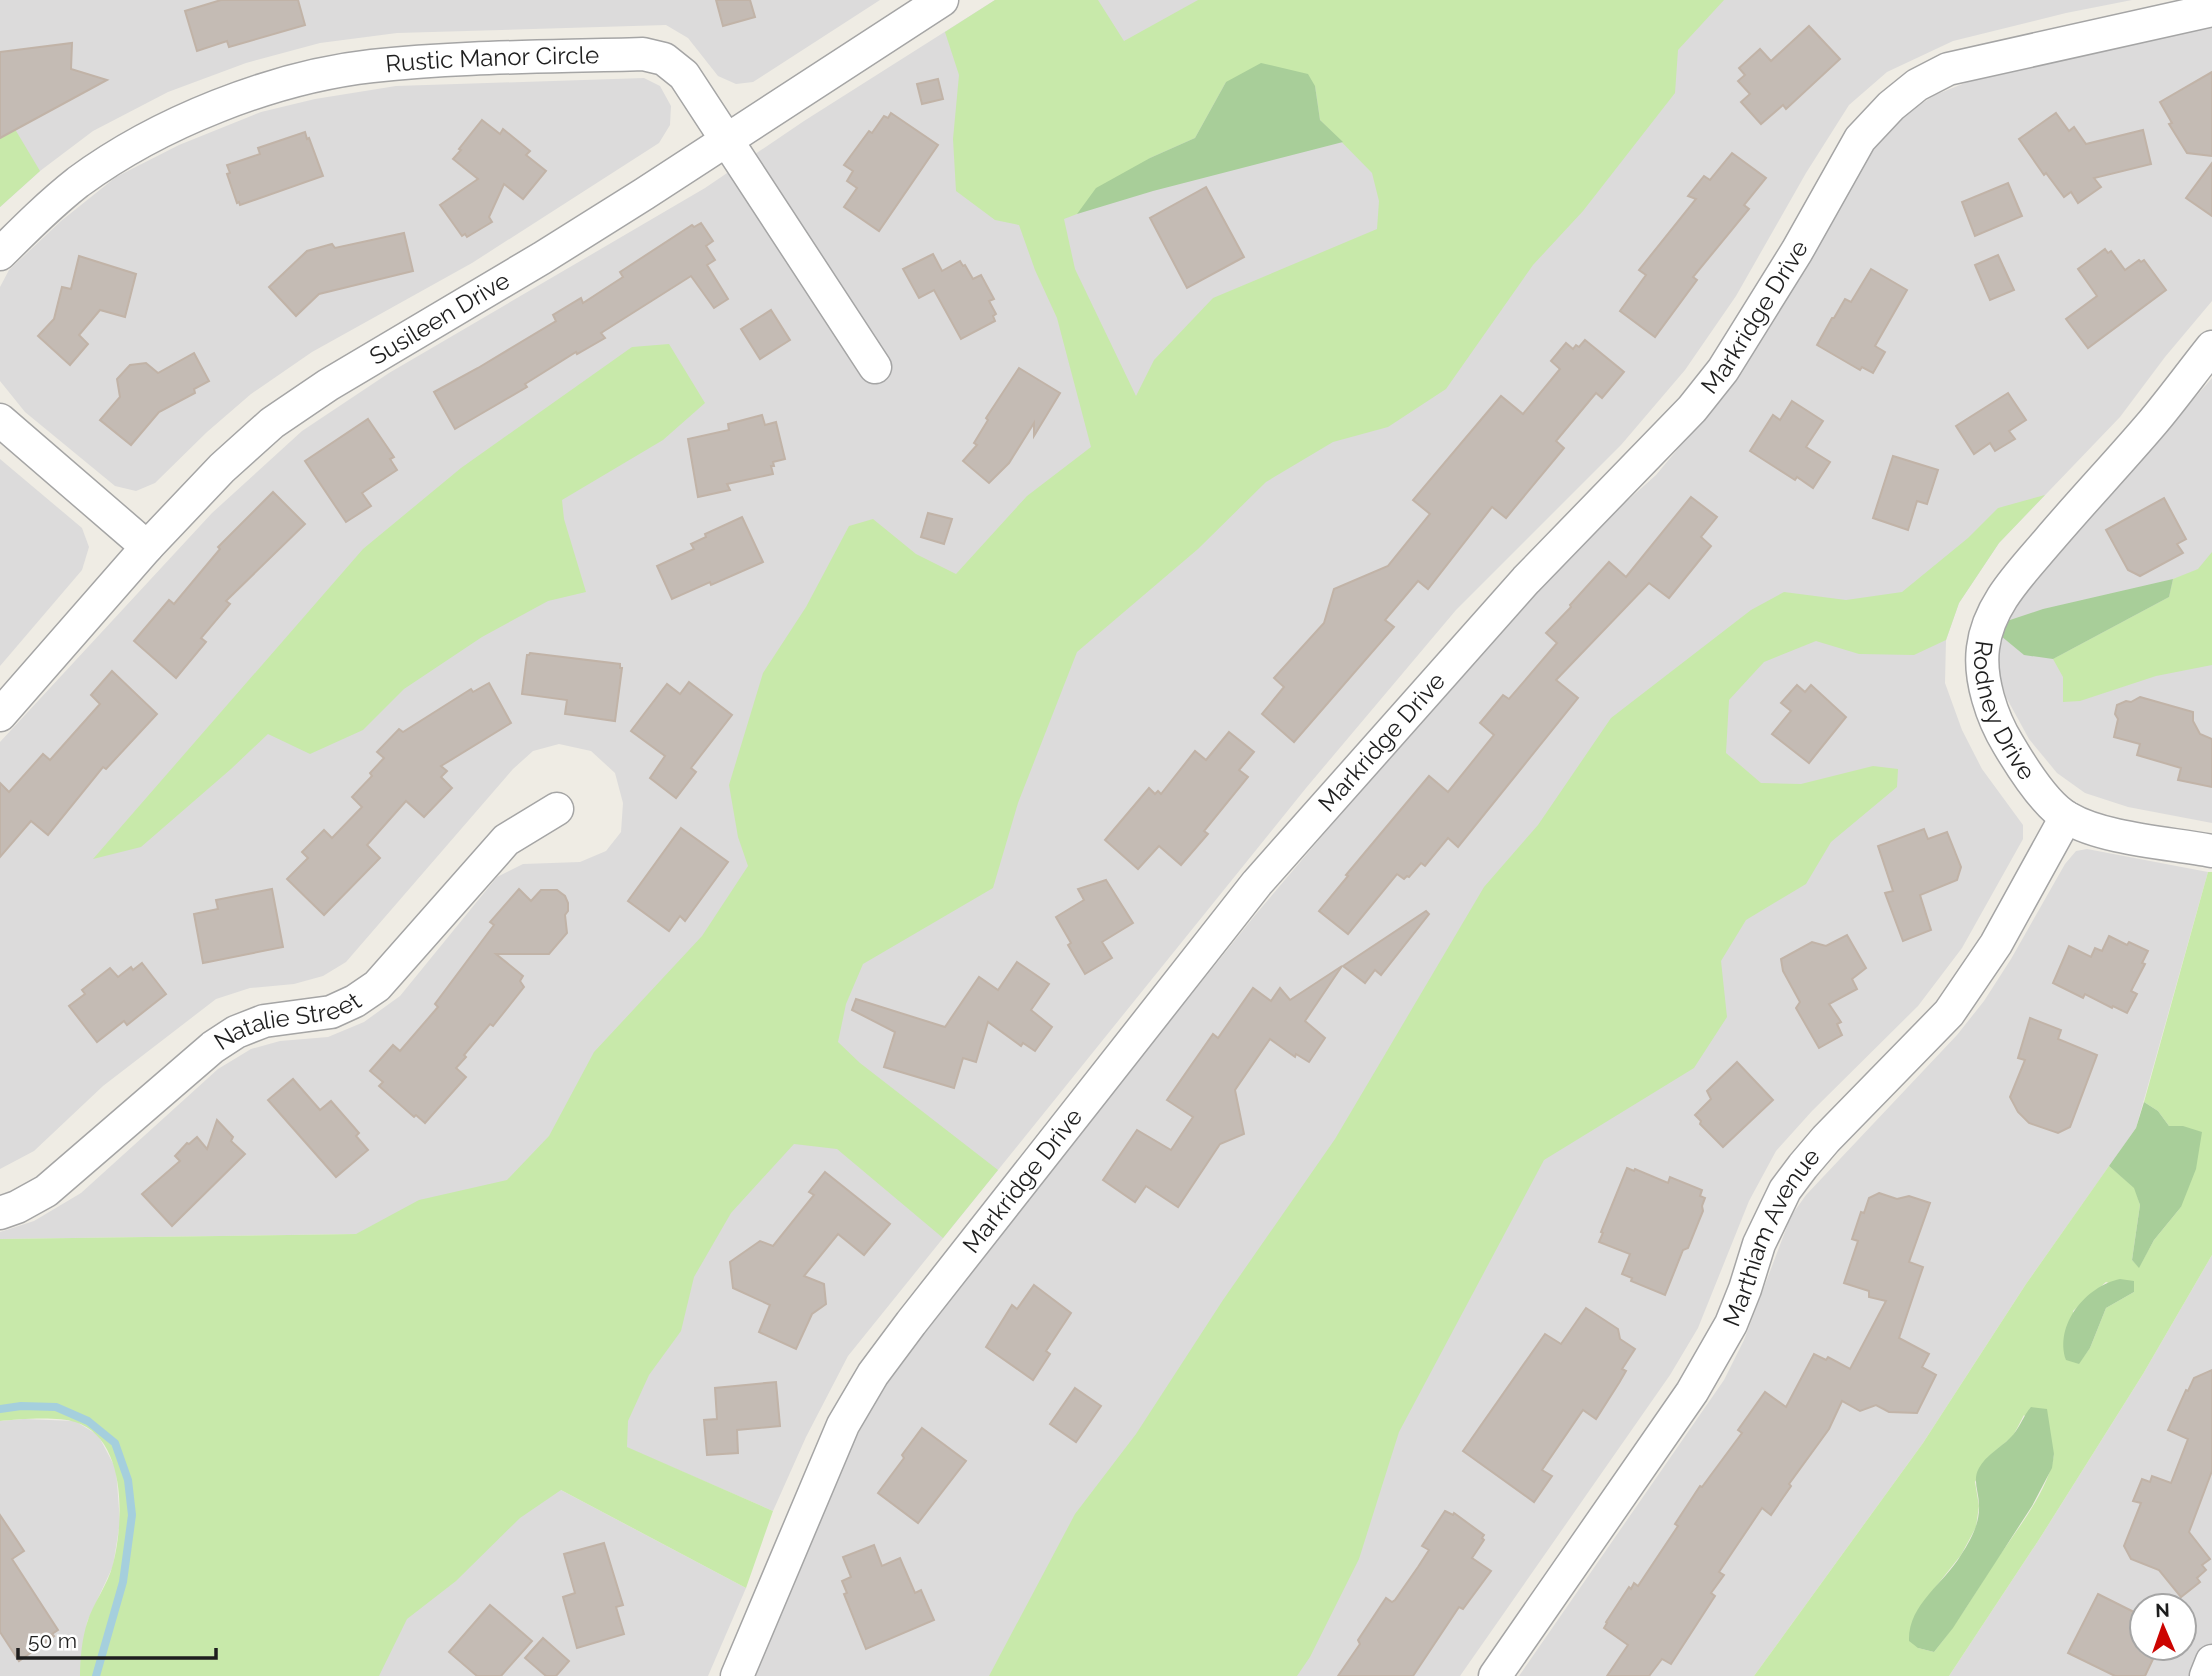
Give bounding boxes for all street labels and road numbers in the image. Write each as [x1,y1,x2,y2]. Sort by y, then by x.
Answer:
street label: Rustic Manor Circle [384,40,600,78]
street label: Markridge Drive [1695,235,1814,399]
street label: Susileen Drive [364,266,515,371]
street label: Rodney Drive [1968,639,2042,785]
street label: Markridge Drive [1312,667,1451,818]
street label: Natalie Street [209,986,366,1056]
street label: Markridge Drive [956,1102,1088,1259]
street label: Marthiam Avenue [1717,1142,1826,1330]

